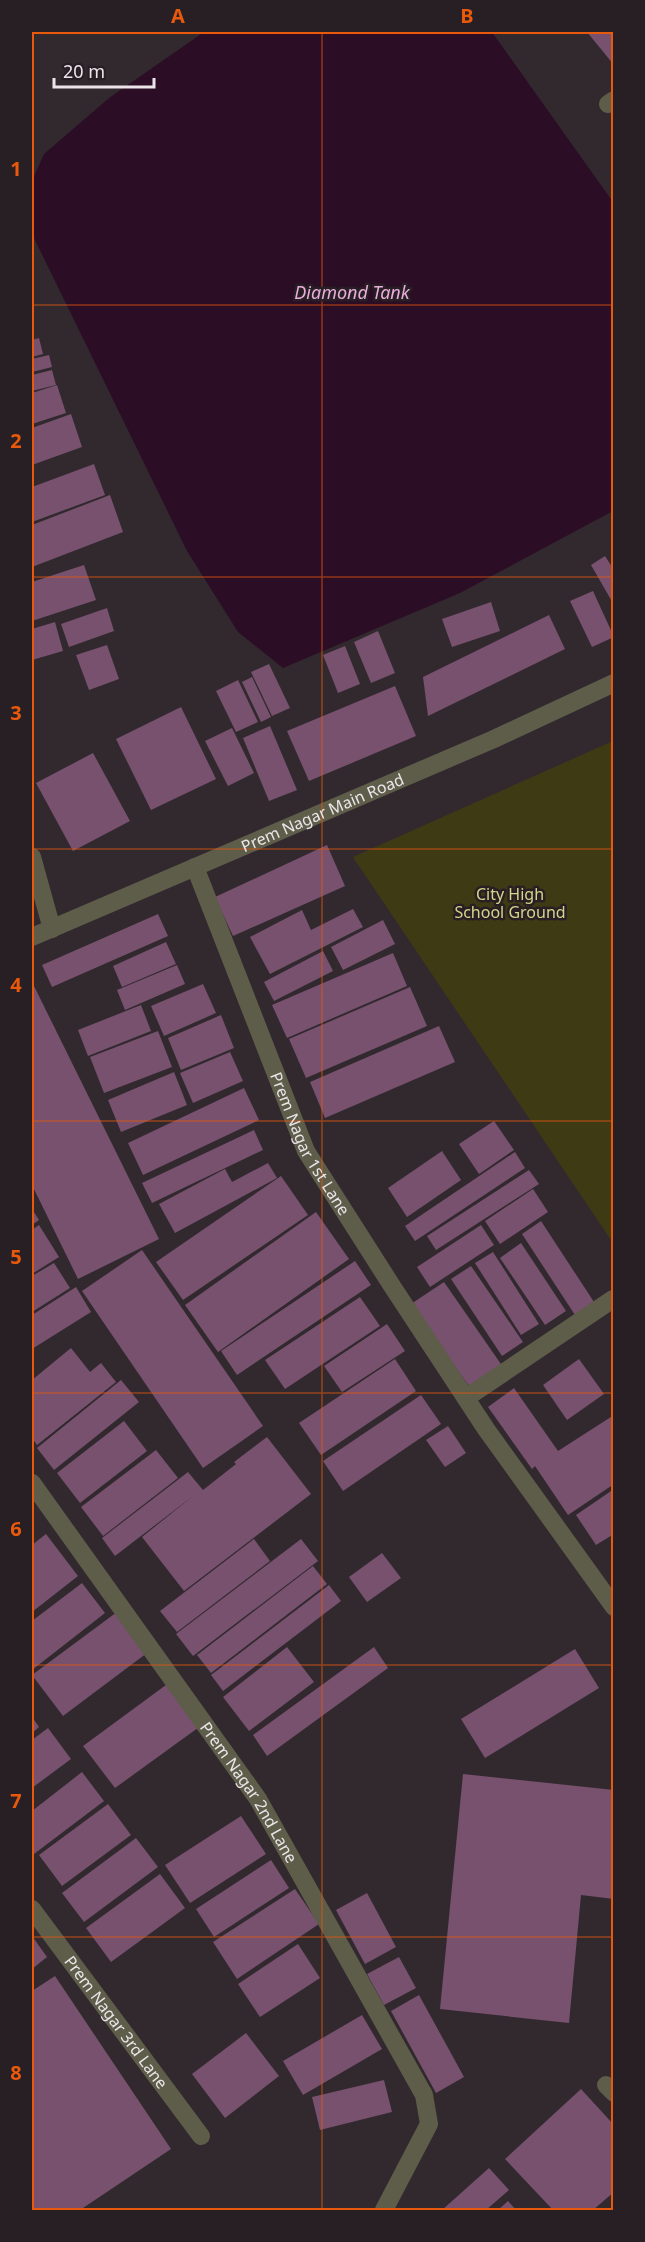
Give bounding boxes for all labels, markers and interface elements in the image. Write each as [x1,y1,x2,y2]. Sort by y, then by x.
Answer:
text: A [171,2,185,29]
text: B [460,2,474,29]
scale bar [54,51,154,89]
text: 20 m [63,59,105,83]
text: 1 [10,155,22,182]
water label: Diamond Tank [294,280,411,304]
text: 2 [10,427,22,454]
text: 3 [10,699,22,726]
street label: Prem Nagar Main Road [238,768,407,857]
park label: City High School Ground [454,883,566,923]
text: 4 [10,971,22,998]
street label: Prem Nagar 1st Lane [265,1069,355,1219]
text: 5 [10,1243,22,1270]
text: 6 [10,1515,22,1542]
street label: Prem Nagar 2nd Lane [195,1717,303,1867]
text: 7 [10,1787,22,1814]
street label: Prem Nagar 3rd Lane [59,1951,173,2093]
text: 8 [10,2059,22,2086]

